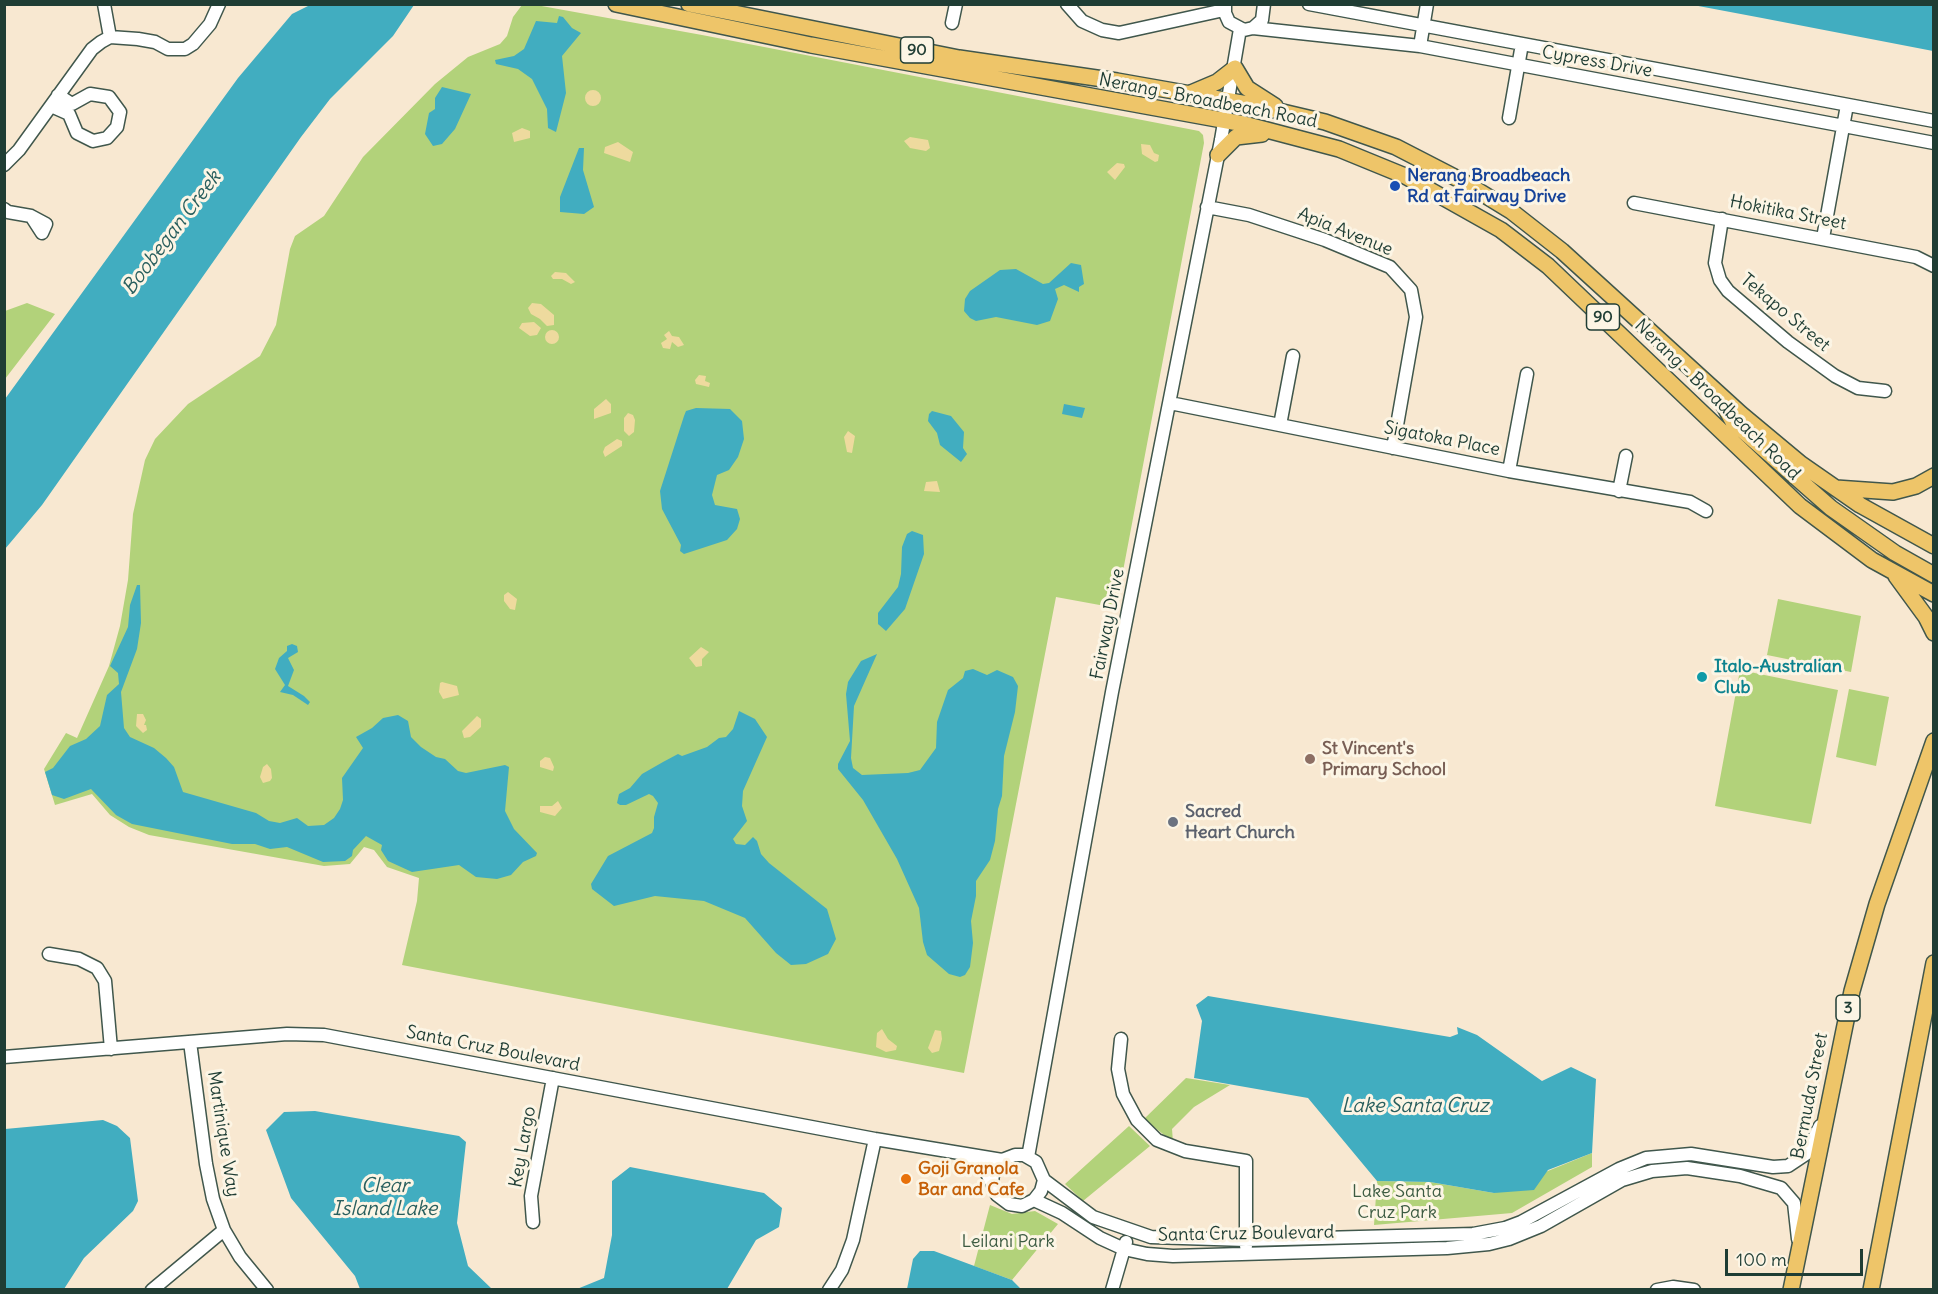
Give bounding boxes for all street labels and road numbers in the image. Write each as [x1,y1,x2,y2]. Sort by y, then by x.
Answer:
road number: 90 [900,37,934,63]
street label: Cypress Drive [1540,42,1654,82]
street label: Nerang - Broadbeach Road [1097,69,1319,133]
street label: Hokitika Street [1728,191,1848,235]
street label: Apia Avenue [1294,203,1396,261]
street label: Tekapo Street [1736,269,1834,357]
road number: 90 [1586,304,1620,330]
street label: Nerang - Broadbeach Road [1630,315,1804,485]
street label: Sigatoka Place [1382,417,1502,461]
street label: Fairway Drive [1087,567,1129,681]
road number: 3 [1836,995,1860,1021]
street label: Santa Cruz Boulevard [404,1022,582,1076]
street label: Bermuda Street [1787,1031,1833,1161]
street label: Martinique Way [202,1069,244,1199]
street label: Key Largo [505,1105,541,1189]
street label: Santa Cruz Boulevard [1158,1222,1334,1246]

